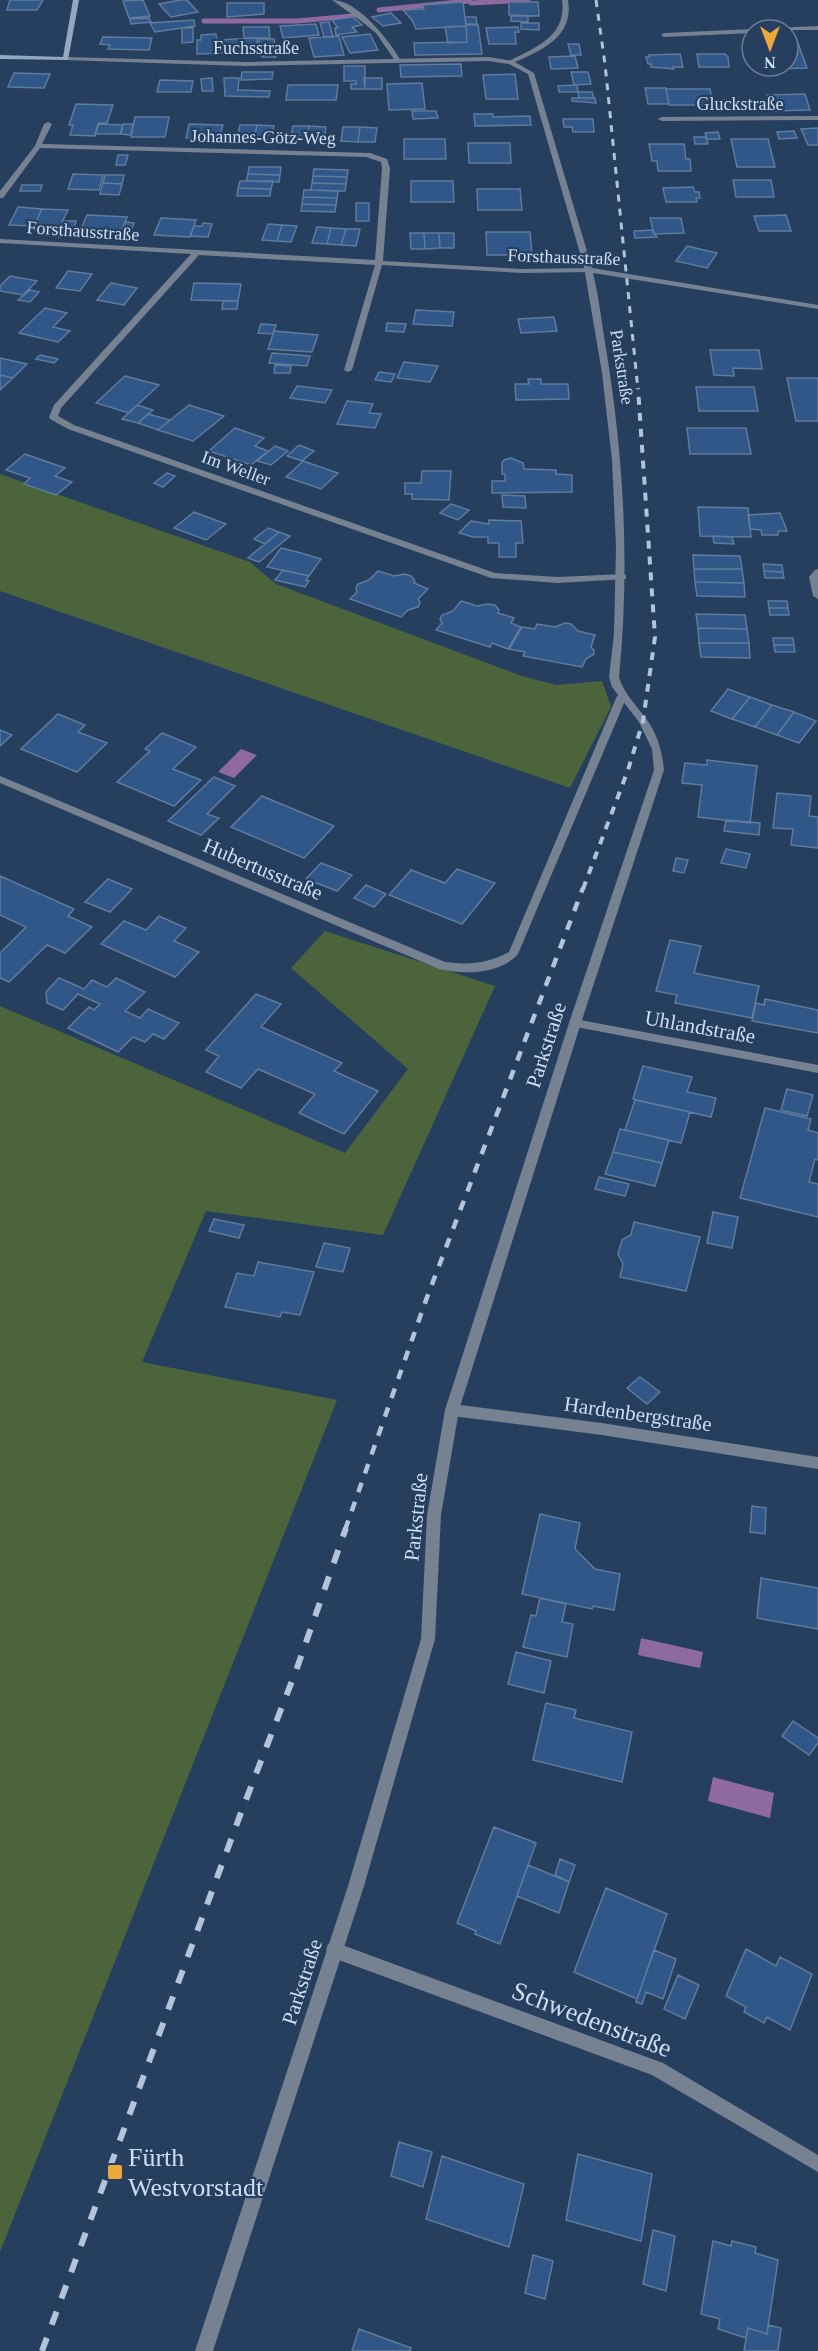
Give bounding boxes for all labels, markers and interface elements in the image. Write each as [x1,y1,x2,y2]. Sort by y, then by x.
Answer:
north arrow [740,18,800,78]
street label: Fuchsstraße [213,38,299,58]
text: N [764,54,776,71]
street label: Gluckstraße [697,94,783,114]
street label: Johannes-Götz-Weg [190,126,336,148]
street label: Forsthausstraße [26,217,140,245]
street label: Forsthausstraße [507,245,621,269]
street label: Parkstraße [606,328,638,406]
street label: Im Weller [199,446,273,490]
street label: Hubertusstraße [200,833,326,905]
street label: Parkstraße [521,999,571,1091]
street label: Uhlandstraße [643,1005,757,1049]
street label: Hardenbergstraße [563,1392,713,1436]
street label: Parkstraße [399,1472,433,1562]
street label: Parkstraße [277,1936,327,2028]
street label: Schwedenstraße [508,1976,676,2063]
place label: Fürth Westvorstadt [128,2143,264,2202]
marker: Fürth Westvorstadt [106,2163,124,2181]

